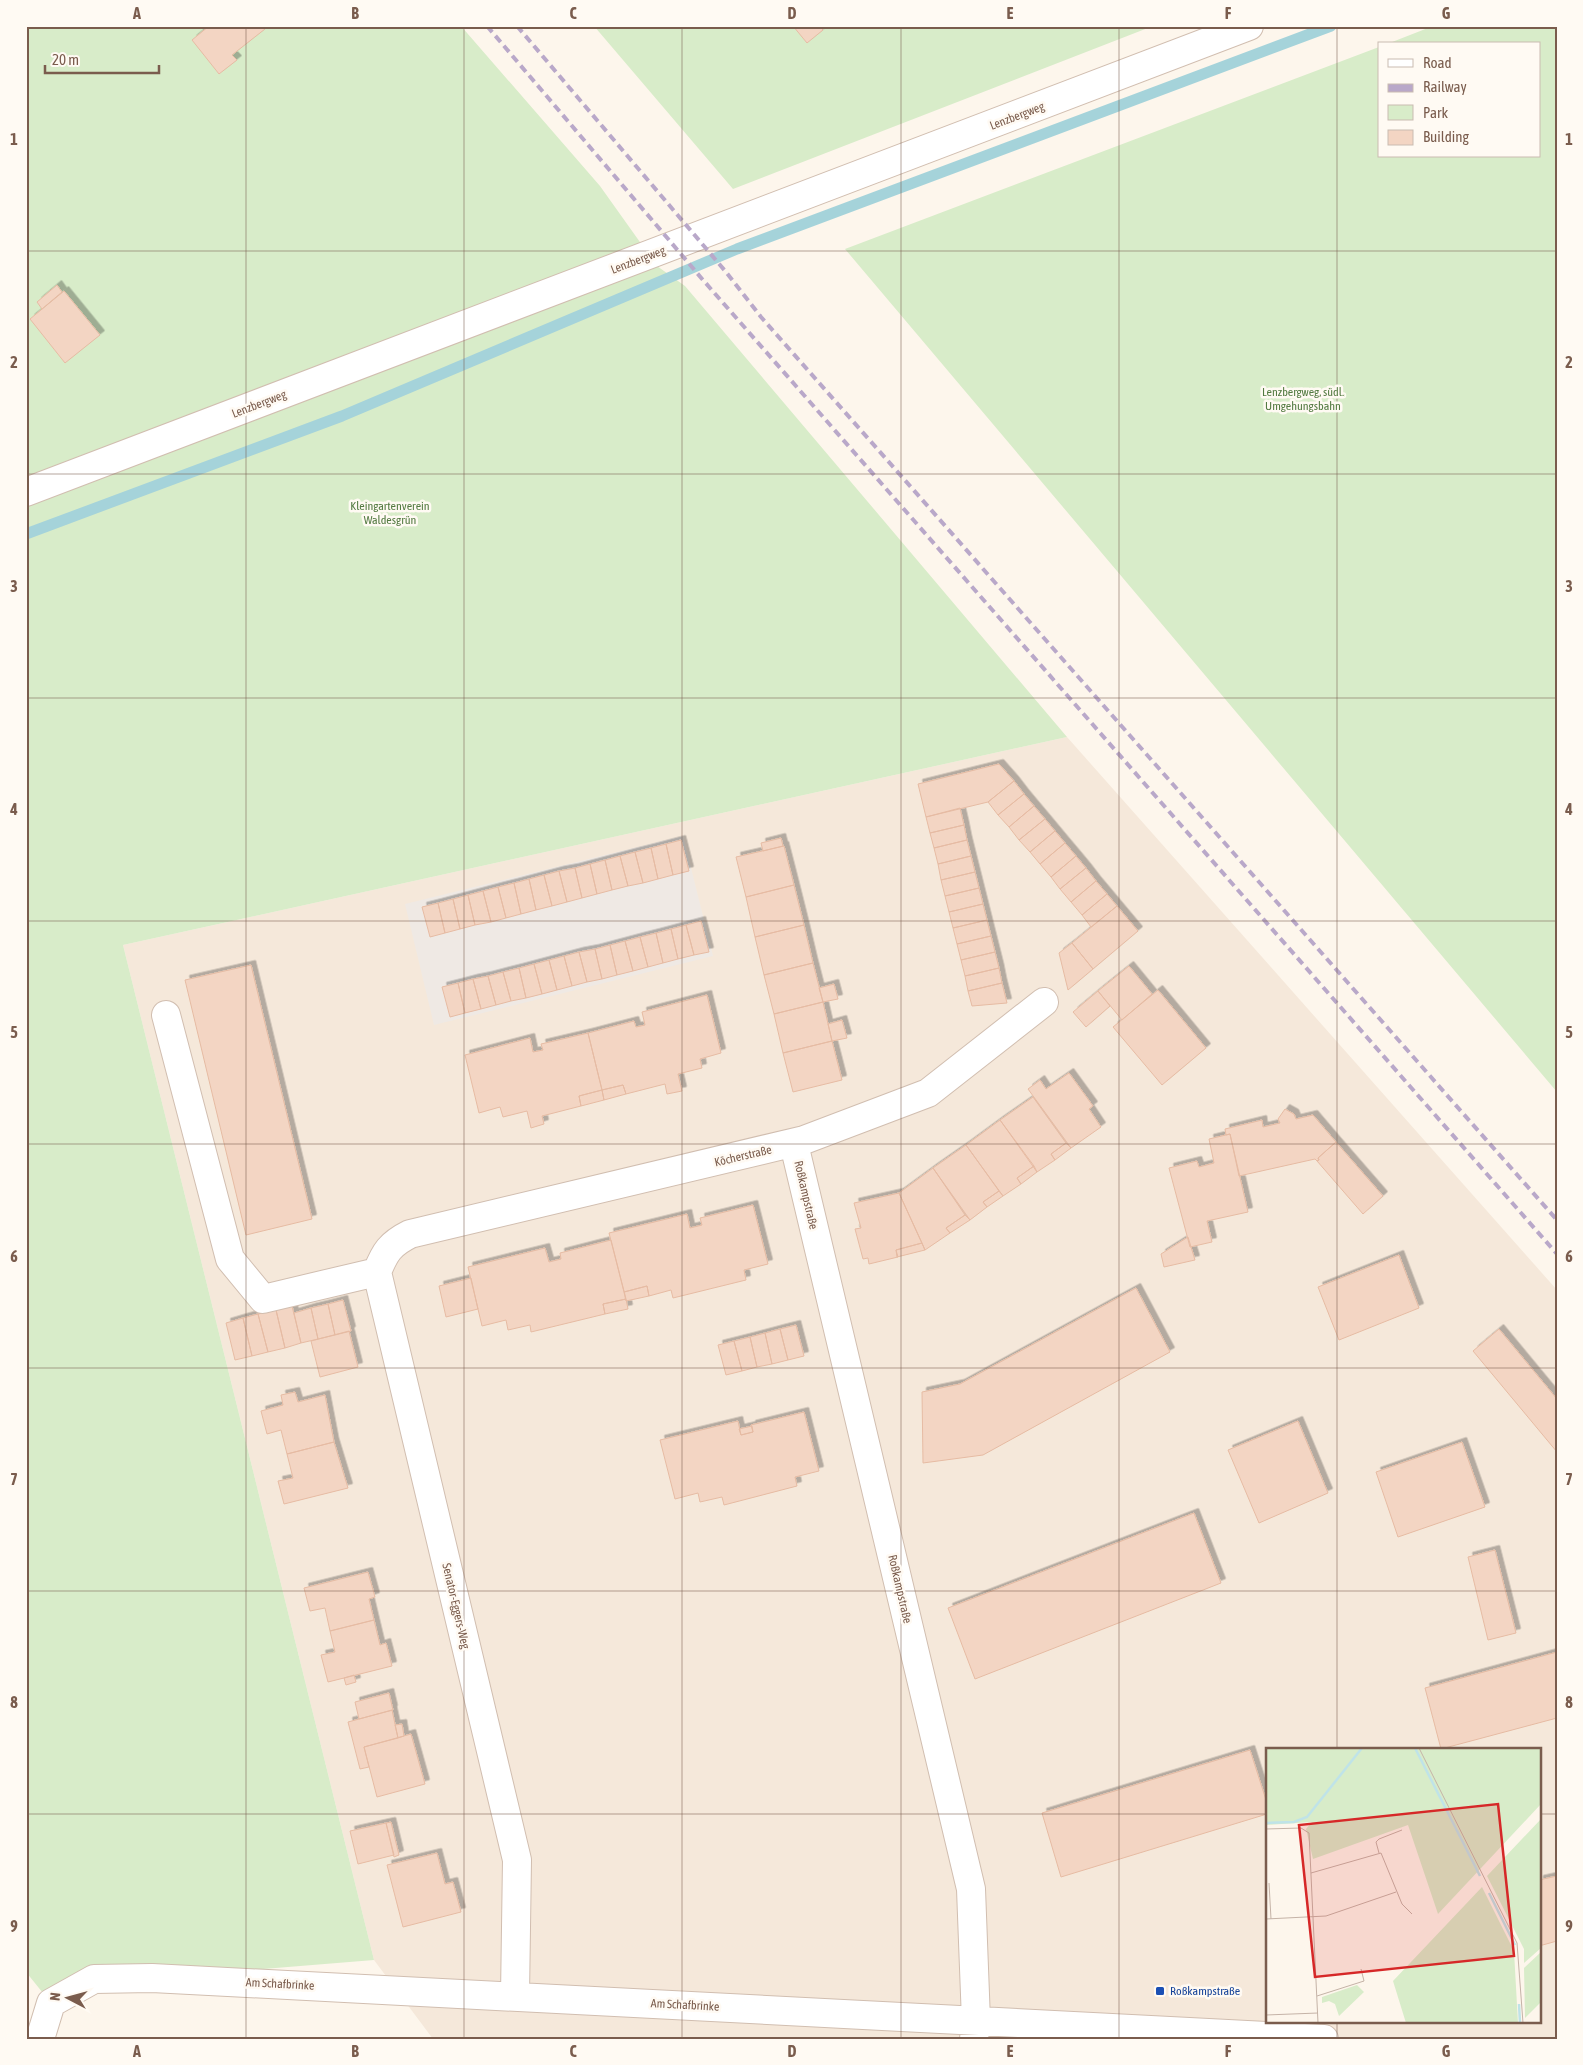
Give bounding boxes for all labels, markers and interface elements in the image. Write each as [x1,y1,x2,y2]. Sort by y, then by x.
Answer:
text: A [132,4,141,22]
text: B [351,4,359,22]
text: C [569,4,577,22]
text: D [788,4,797,22]
text: E [1007,4,1014,22]
text: F [1225,4,1232,22]
text: G [1442,4,1451,22]
scale bar [45,42,159,74]
legend [1378,42,1540,158]
text: 20 m [52,51,79,68]
text: Road [1423,54,1452,71]
text: Railway [1423,78,1467,95]
street label: Lenzbergweg [988,99,1047,133]
text: Park [1423,104,1448,121]
text: Building [1423,128,1469,145]
text: 1 [10,130,18,148]
text: 1 [1565,130,1573,148]
street label: Lenzbergweg [609,243,668,277]
text: 2 [10,353,18,371]
text: 2 [1565,353,1573,371]
park label: Lenzbergweg, südl. Umgehungsbahn [1262,385,1344,413]
street label: Lenzbergweg [230,387,289,421]
park label: Kleingartenverein Waldesgrün [350,499,430,527]
text: 3 [10,577,18,595]
text: 3 [1565,577,1573,595]
text: 4 [9,800,18,818]
text: 4 [1564,800,1573,818]
text: 5 [10,1023,18,1041]
text: 5 [1565,1023,1573,1041]
street label: Köcherstraße [713,1143,773,1169]
street label: Roßkampstraße [791,1159,821,1231]
text: 6 [10,1247,18,1265]
text: 6 [1565,1247,1573,1265]
text: 7 [10,1470,18,1488]
text: 7 [1565,1470,1573,1488]
street label: Roßkampstraße [885,1553,915,1625]
street label: Senator-Eggers-Weg [439,1562,473,1651]
text: 8 [10,1693,18,1711]
text: 8 [1565,1693,1573,1711]
inset map [1266,1748,1540,2022]
text: 9 [10,1917,18,1935]
text: 9 [1565,1917,1573,1935]
north arrow [42,1972,92,2022]
street label: Am Schafbrinke [245,1975,315,1993]
place label: Roßkampstraße [1170,1984,1240,1998]
marker: Roßkampstraße [1154,1985,1166,1997]
text: N [47,1992,63,2002]
street label: Am Schafbrinke [650,1996,720,2014]
text: A [132,2042,141,2060]
text: B [351,2042,359,2060]
text: C [569,2042,577,2060]
text: D [788,2042,797,2060]
text: E [1007,2042,1014,2060]
text: F [1225,2042,1232,2060]
text: G [1442,2042,1451,2060]

